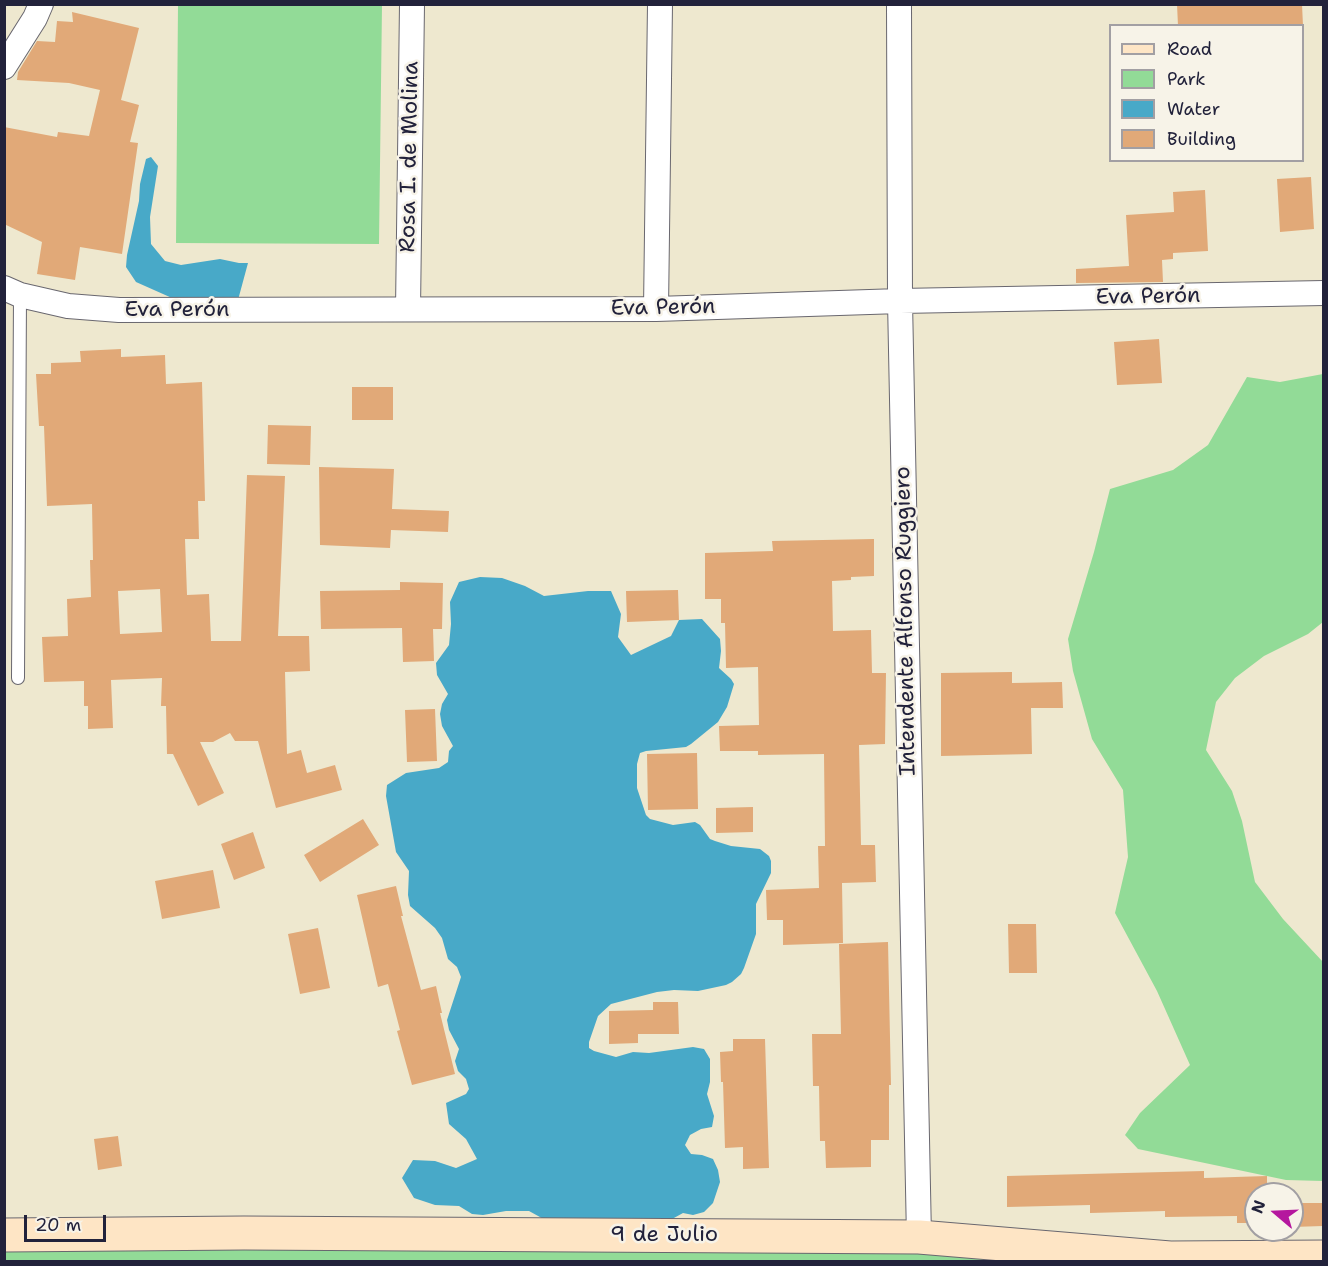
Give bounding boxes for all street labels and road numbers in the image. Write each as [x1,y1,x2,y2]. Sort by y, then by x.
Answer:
street label: Rosa I. de Molina [395,61,425,253]
street label: Eva Perón [1095,283,1201,311]
street label: Eva Perón [610,294,716,322]
street label: Eva Perón [125,297,229,323]
street label: Intendente Alfonso Ruggiero [890,466,922,776]
street label: 9 de Julio [610,1222,718,1248]

